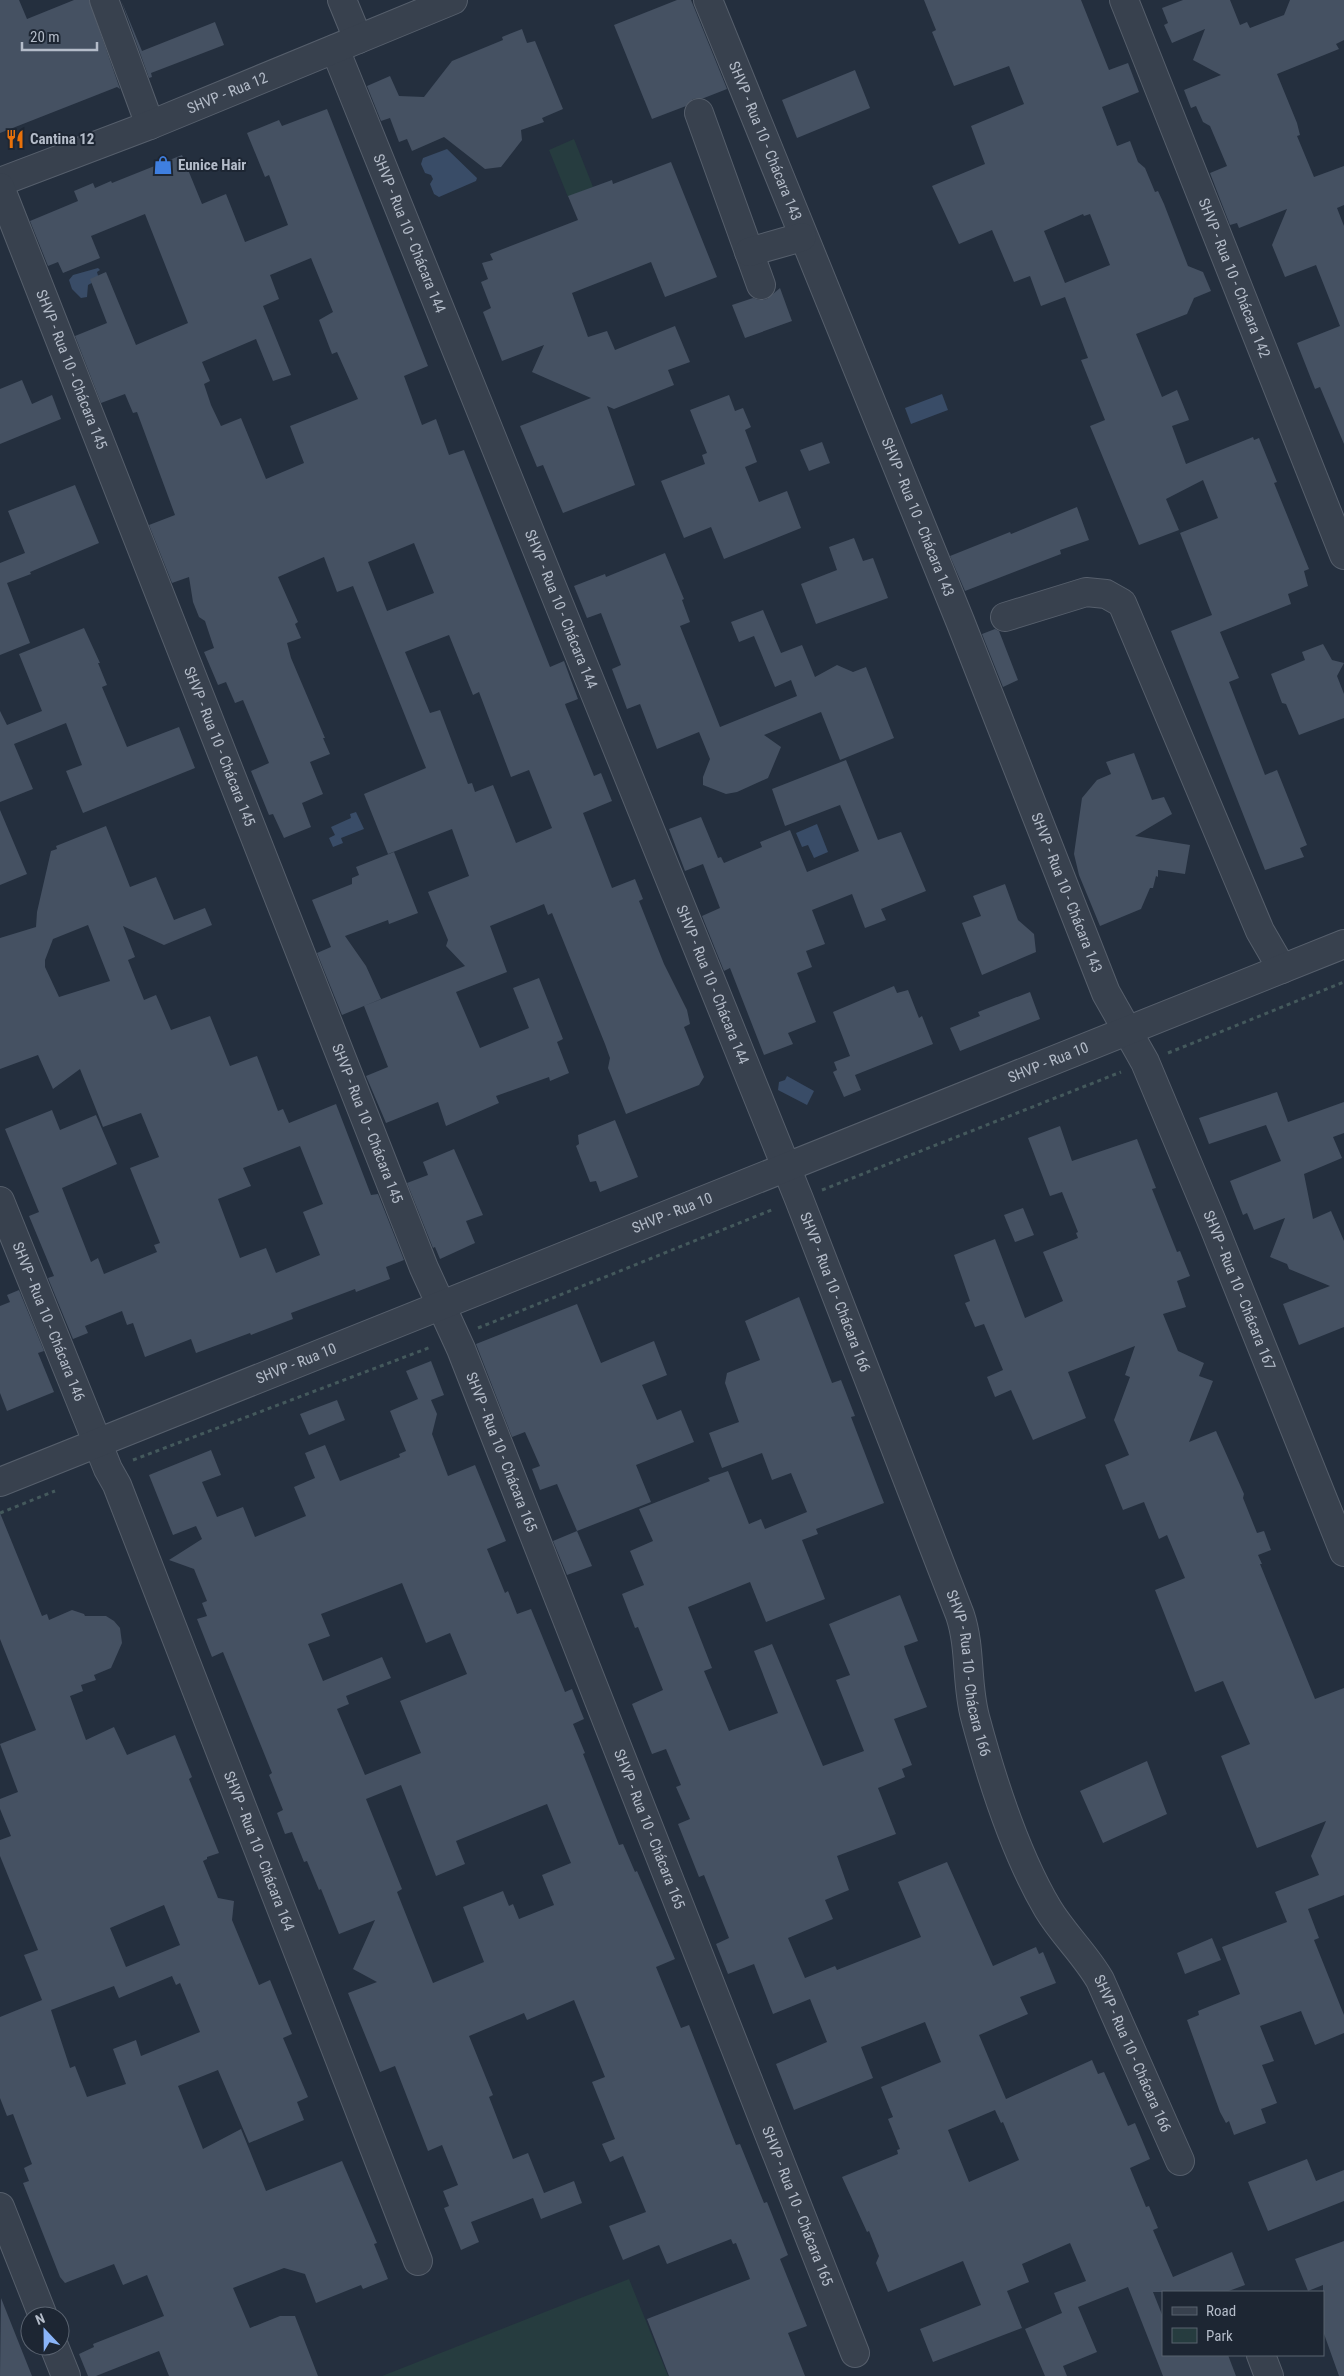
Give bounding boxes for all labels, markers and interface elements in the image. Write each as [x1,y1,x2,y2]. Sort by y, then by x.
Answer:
scale bar [22,20,98,52]
text: 20 m [30,28,60,46]
street label: SHVP - Rua 10 - Chácara 143 [725,59,805,223]
street label: SHVP - Rua 12 [184,69,270,118]
restaurant icon: Cantina 12 [4,128,26,150]
place label: Cantina 12 [30,130,94,148]
street label: SHVP - Rua 10 - Chácara 144 [369,151,450,316]
shop icon: Eunice Hair [152,154,174,176]
place label: Eunice Hair [178,156,246,174]
street label: SHVP - Rua 10 - Chácara 142 [1194,196,1274,360]
street label: SHVP - Rua 10 - Chácara 145 [32,287,111,452]
street label: SHVP - Rua 10 - Chácara 143 [878,435,958,599]
street label: SHVP - Rua 10 - Chácara 144 [521,527,601,691]
street label: SHVP - Rua 10 - Chácara 145 [180,664,259,829]
street label: SHVP - Rua 10 - Chácara 143 [1027,810,1106,975]
street label: SHVP - Rua 10 - Chácara 144 [672,902,753,1067]
street label: SHVP - Rua 10 [1005,1038,1091,1087]
street label: SHVP - Rua 10 - Chácara 145 [328,1041,407,1206]
street label: SHVP - Rua 10 [629,1189,715,1237]
street label: SHVP - Rua 10 - Chácara 167 [1199,1208,1279,1372]
street label: SHVP - Rua 10 - Chácara 166 [796,1210,874,1375]
street label: SHVP - Rua 10 - Chácara 146 [8,1239,89,1404]
street label: SHVP - Rua 10 [253,1339,339,1388]
street label: SHVP - Rua 10 - Chácara 165 [462,1370,541,1535]
street label: SHVP - Rua 10 - Chácara 166 [942,1587,995,1758]
street label: SHVP - Rua 10 - Chácara 165 [610,1747,689,1912]
street label: SHVP - Rua 10 - Chácara 164 [220,1769,298,1934]
street label: SHVP - Rua 10 - Chácara 166 [1090,1972,1175,2135]
street label: SHVP - Rua 10 - Chácara 165 [758,2124,837,2289]
legend [1162,2291,1324,2356]
text: Road [1206,2302,1236,2320]
north arrow [20,2306,70,2356]
text: N [33,2310,47,2328]
text: Park [1206,2327,1233,2345]

